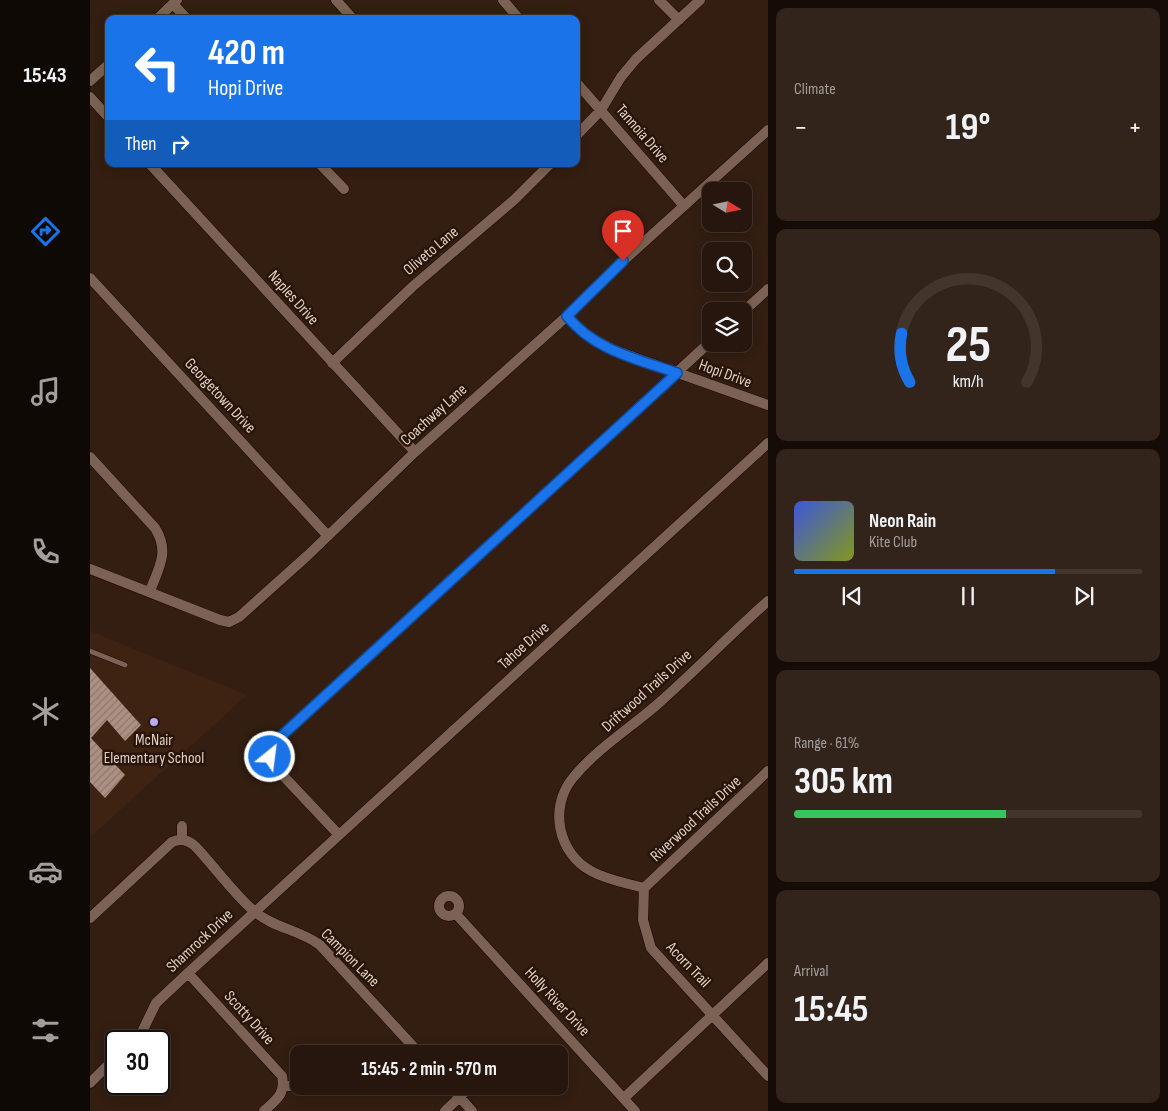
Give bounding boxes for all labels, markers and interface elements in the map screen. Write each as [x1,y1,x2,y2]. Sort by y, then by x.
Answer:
text: 420 m [208,32,285,75]
icon: left [125,35,190,100]
text: 15:43 [23,62,67,89]
text: Hopi Drive [208,75,283,102]
text: Climate [794,80,836,99]
street label: Tannoia Drive [611,101,673,167]
text: 19° [946,105,990,150]
text: − [794,111,808,144]
text: + [1128,111,1142,144]
icon: right [166,130,194,158]
text: Then [125,133,156,156]
north arrow [702,182,752,232]
map controls [702,182,752,352]
pin [602,210,644,261]
icon: directions [28,214,63,249]
icon: arrive [609,217,637,245]
street label: Oliveto Lane [400,223,462,279]
button: search [702,242,752,292]
street label: Naples Drive [264,267,322,329]
button: layers [702,302,752,352]
text: 25 [945,314,991,377]
street label: Georgetown Drive [180,355,260,437]
street label: Hopi Drive [696,356,754,392]
text: km/h [953,371,983,392]
icon: music [28,374,63,409]
street label: Coachway Lane [397,380,471,450]
text: Neon Rain [869,510,936,533]
text: Kite Club [869,533,917,552]
icon: phone [28,534,63,569]
icon: previous [838,582,866,610]
icon: pause [954,582,982,610]
icon: next [1070,582,1098,610]
street label: Tahoe Drive [495,618,553,674]
street label: Driftwood Trails Drive [598,646,696,736]
icon: climate [28,694,63,729]
marker: McNair Elementary School [148,716,160,728]
position arrow [243,730,295,782]
place label: McNair Elementary School [104,731,204,768]
text: Range · 61% [794,734,859,753]
text: 305 km [794,759,893,804]
street label: Riverwood Trails Drive [647,772,745,866]
icon: car [28,854,63,889]
street label: Shamrock Drive [163,905,237,977]
street label: Campion Lane [317,925,383,991]
street label: Acorn Trail [661,938,714,992]
text: Arrival [794,962,828,981]
street label: Holly River Drive [520,964,594,1040]
street label: Scotty Drive [220,987,278,1049]
text: 15:45 [794,987,869,1032]
icon: filters [28,1013,63,1048]
speed limit sign: 30 [105,1030,170,1095]
text: 15:45 · 2 min · 570 m [361,1058,497,1081]

